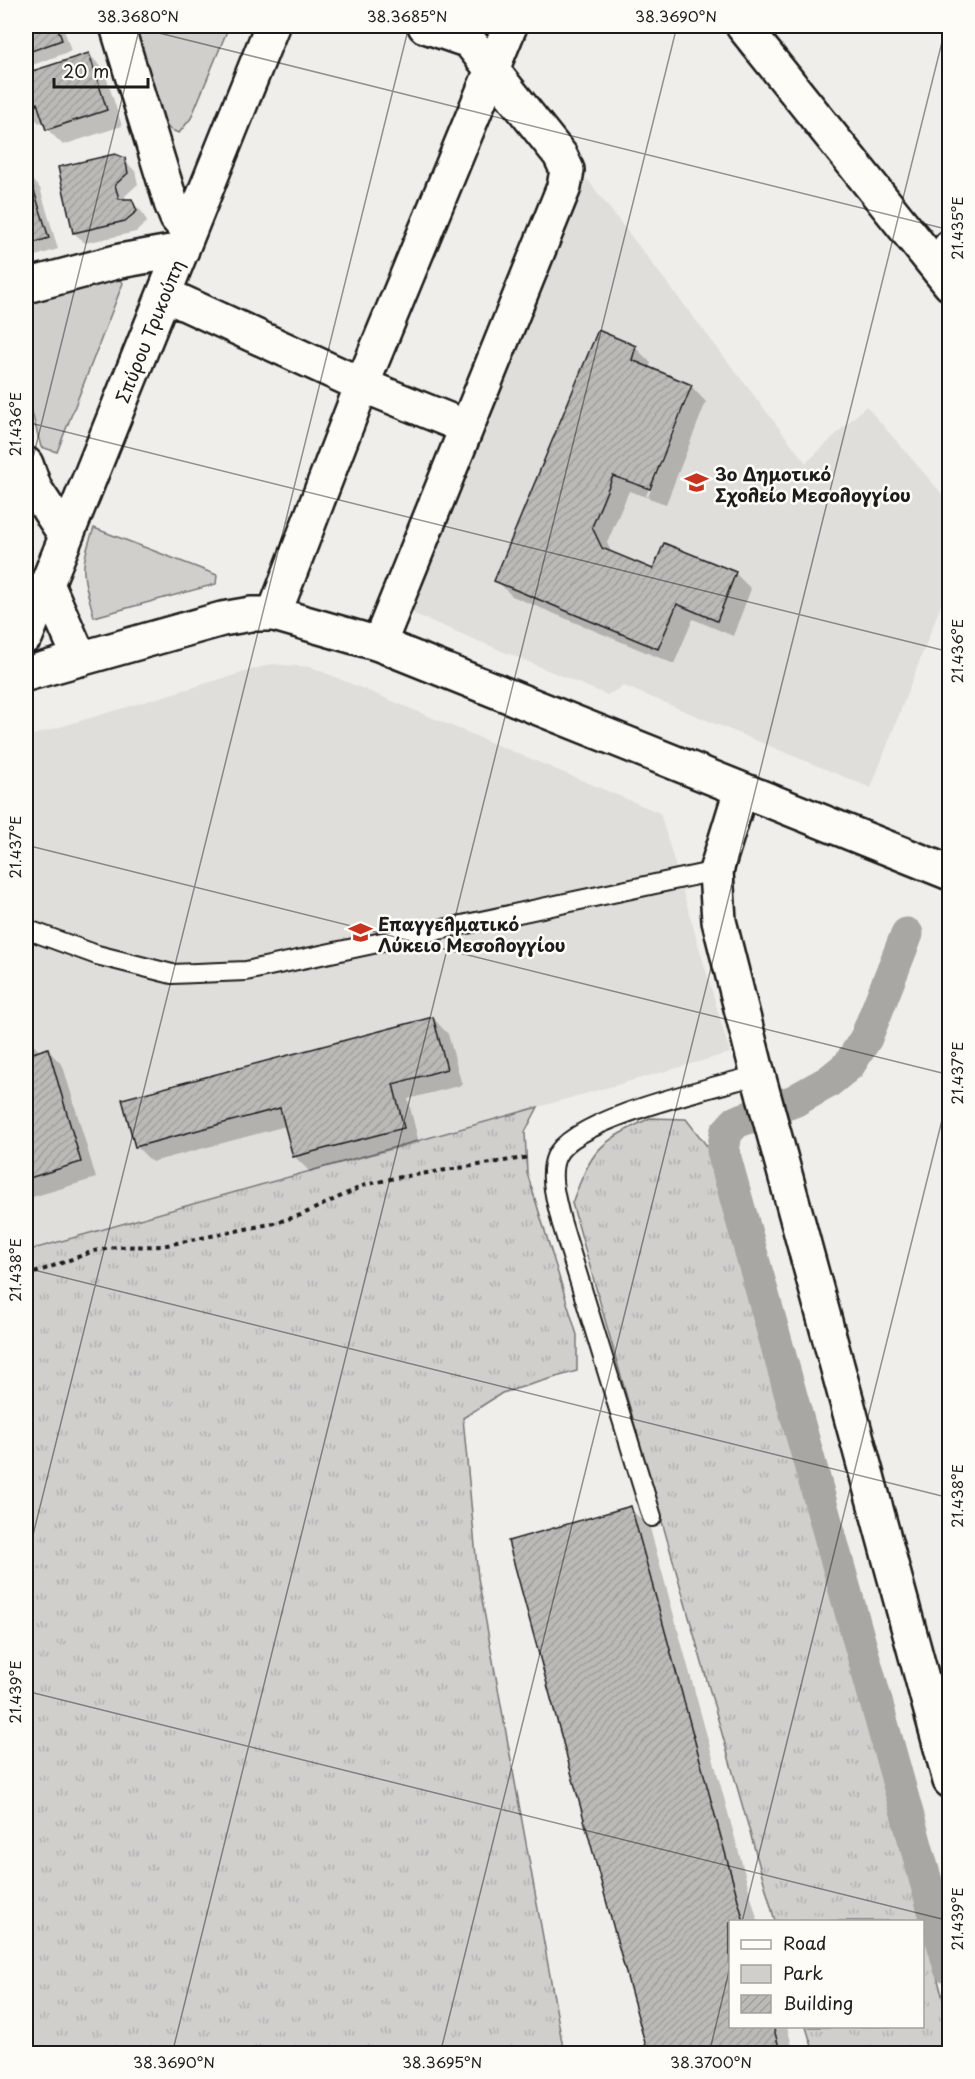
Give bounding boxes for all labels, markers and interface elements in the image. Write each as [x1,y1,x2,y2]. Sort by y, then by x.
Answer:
text: 38.3680°N [97,4,179,27]
text: 38.3685°N [367,4,447,27]
text: 38.3690°N [635,4,717,27]
scale bar [54,51,148,89]
text: 20 m [63,57,109,84]
text: 21.435°E [945,196,968,260]
street label: Σπύρου Τρικούπη [108,255,190,407]
text: 21.436°E [3,392,26,456]
place label: 3ο Δημοτικό Σχολείο Μεσολογγίου [715,460,911,508]
school or university icon: 3ο Δημοτικό Σχολείο Μεσολογγίου [684,470,710,496]
text: 21.436°E [945,619,968,683]
text: 21.437°E [3,816,26,878]
place label: Επαγγελματικό Λύκειο Μεσολογγίου [378,910,566,958]
school or university icon: Επαγγελματικό Λύκειο Μεσολογγίου [347,920,373,946]
text: 21.437°E [945,1042,968,1104]
text: 21.438°E [3,1238,26,1302]
text: 21.438°E [945,1464,968,1528]
text: 21.439°E [3,1660,26,1724]
text: 21.439°E [945,1887,968,1951]
legend [729,1920,924,2028]
text: Road [783,1929,827,1956]
text: Park [783,1959,823,1986]
text: Building [783,1989,853,2016]
text: 38.3690°N [133,2050,215,2073]
text: 38.3695°N [402,2050,482,2073]
text: 38.3700°N [670,2050,752,2073]

